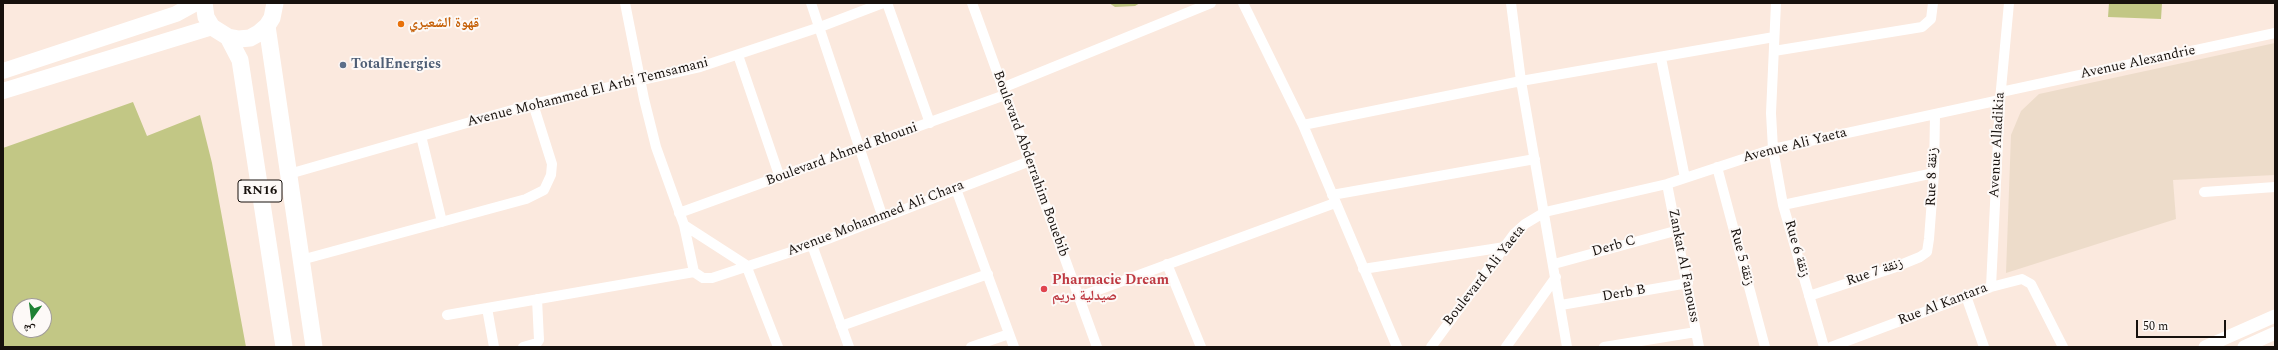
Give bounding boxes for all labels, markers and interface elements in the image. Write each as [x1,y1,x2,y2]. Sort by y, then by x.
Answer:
place label: قهوة الشعيري [409,16,479,32]
marker: قهوة الشعيري [396,19,406,29]
street label: Avenue Alexandrie [2079,43,2197,83]
street label: Avenue Mohammed El Arbi Temsamani [466,55,710,131]
place label: TotalEnergies [351,57,441,73]
marker: TotalEnergies [338,60,348,70]
street label: Boulevard Abderrahim Bouebib [989,69,1071,259]
street label: Avenue Alladikia [1987,92,2009,198]
street label: Boulevard Ahmed Rhouni [764,120,920,190]
street label: Avenue Ali Yaeta [1741,125,1849,167]
street label: Rue 8 زنقة [1924,147,1942,207]
street label: Avenue Mohammed Ali Chara [785,178,967,260]
road number: RN16 [238,180,282,202]
street label: Zankat Al Fanouss [1664,208,1702,324]
street label: Rue 6 زنقة [1780,218,1812,280]
street label: Boulevard Ali Yaeta [1441,222,1529,330]
street label: Rue 5 زنقة [1725,226,1757,288]
street label: Derb C [1590,233,1638,261]
street label: Rue 7 زنقة [1844,255,1906,291]
place label: Pharmacie Dream صيدلية دريم [1052,273,1169,306]
street label: Rue Al Kantara [1896,280,1990,330]
street label: Derb B [1601,282,1647,306]
marker: Pharmacie Dream صيدلية دريم [1039,284,1049,294]
north arrow [12,298,52,338]
scale bar [2138,312,2228,338]
text: 50 m [2143,317,2168,336]
text: ش [22,320,37,339]

